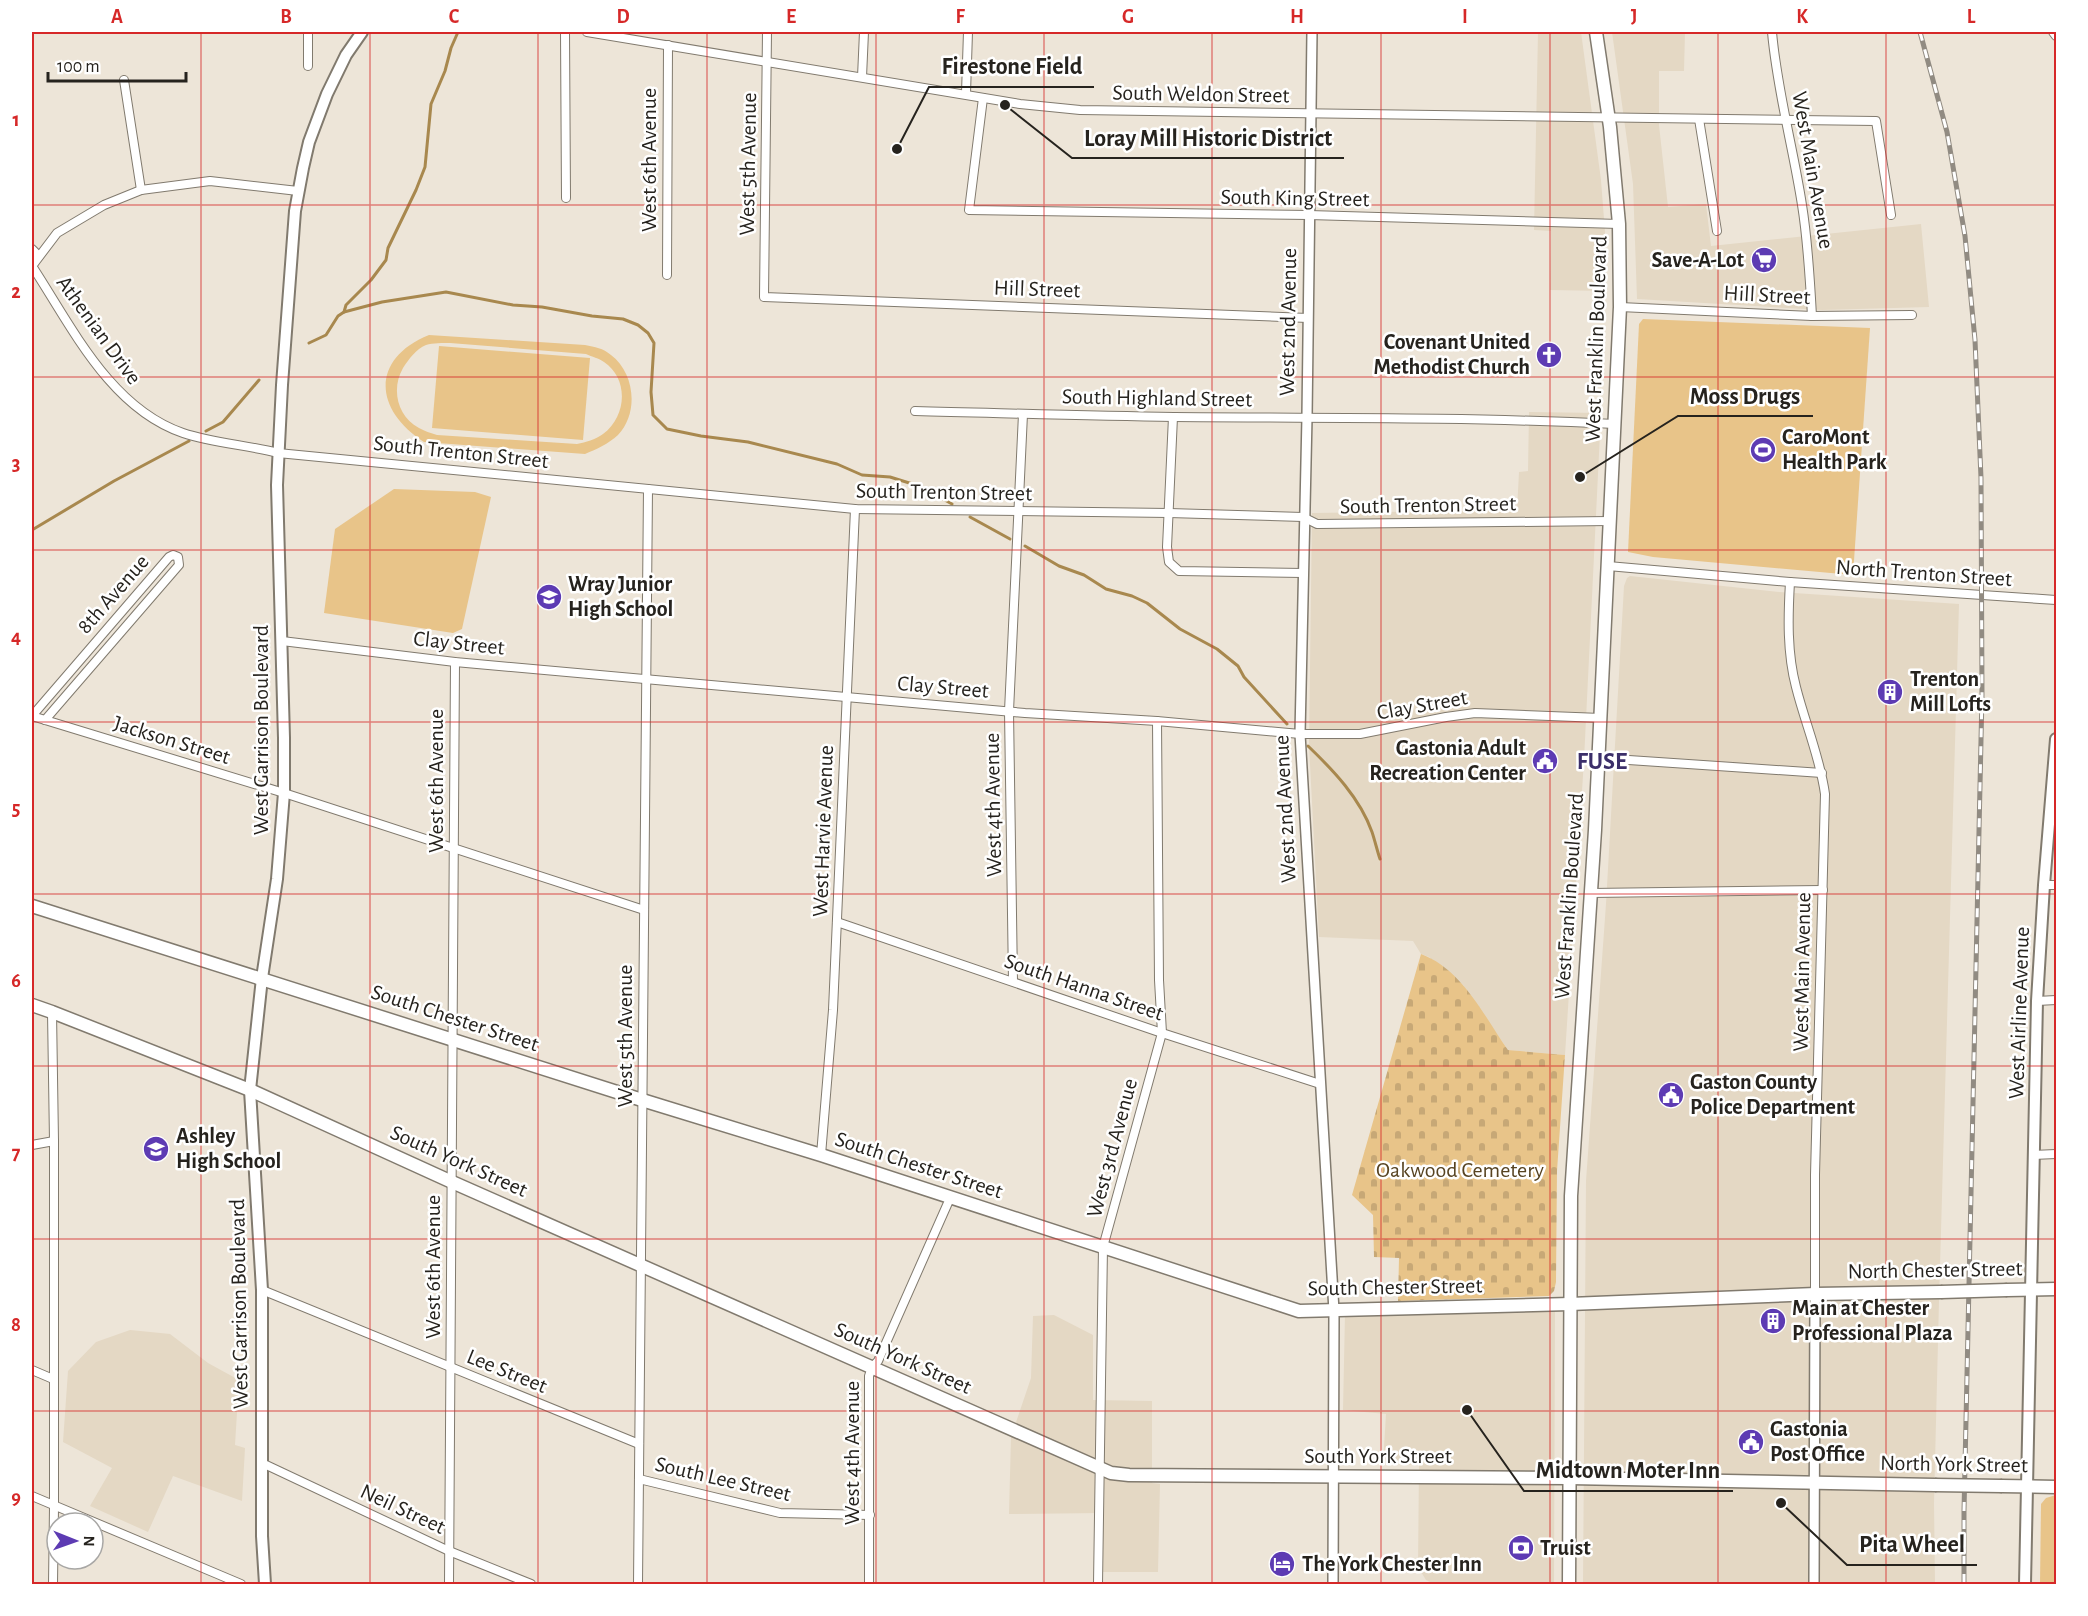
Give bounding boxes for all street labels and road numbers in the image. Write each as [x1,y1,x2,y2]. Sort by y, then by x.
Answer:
street label: South Weldon Street [1112,81,1290,107]
street label: West 6th Avenue [638,88,660,232]
street label: West Main Avenue [1788,90,1838,250]
street label: West 5th Avenue [736,92,760,236]
street label: South King Street [1220,186,1370,210]
street label: West Franklin Boulevard [1581,235,1611,443]
street label: West 2nd Avenue [1276,248,1300,396]
street label: Athenian Drive [52,272,146,388]
street label: Hill Street [993,276,1081,302]
street label: Hill Street [1723,282,1811,308]
street label: South Highland Street [1062,385,1252,411]
street label: South Trenton Street [372,432,550,472]
street label: South Trenton Street [856,479,1032,505]
street label: South Trenton Street [1340,492,1516,518]
street label: 8th Avenue [73,550,153,638]
street label: North Trenton Street [1835,556,2013,590]
street label: West Garrison Boulevard [250,625,272,835]
street label: Clay Street [412,627,506,659]
street label: Clay Street [896,672,990,702]
street label: Clay Street [1375,686,1469,724]
street label: West 6th Avenue [425,709,447,853]
street label: Jackson Street [111,712,233,768]
street label: West 4th Avenue [981,733,1005,877]
street label: West 2nd Avenue [1270,734,1300,884]
street label: West Harvie Avenue [809,745,837,917]
street label: West Franklin Boulevard [1551,792,1587,1000]
street label: West Main Avenue [1790,892,1814,1052]
street label: West Airline Avenue [2005,926,2033,1100]
street label: South Hanna Street [1002,949,1166,1025]
street label: West 5th Avenue [614,964,636,1108]
street label: South Chester Street [369,981,541,1055]
street label: West 3rd Avenue [1083,1076,1141,1220]
street label: South York Street [387,1121,531,1201]
street label: South Chester Street [833,1128,1005,1202]
street label: West 6th Avenue [422,1195,444,1339]
street label: West Garrison Boulevard [226,1199,252,1409]
street label: North Chester Street [1847,1257,2023,1283]
street label: South Chester Street [1308,1274,1482,1300]
street label: South York Street [831,1318,975,1398]
street label: Lee Street [464,1345,550,1397]
street label: West 4th Avenue [841,1381,863,1525]
street label: South York Street [1304,1445,1452,1467]
street label: North York Street [1880,1452,2028,1476]
street label: South Lee Street [653,1453,793,1505]
street label: Neil Street [357,1480,449,1538]

